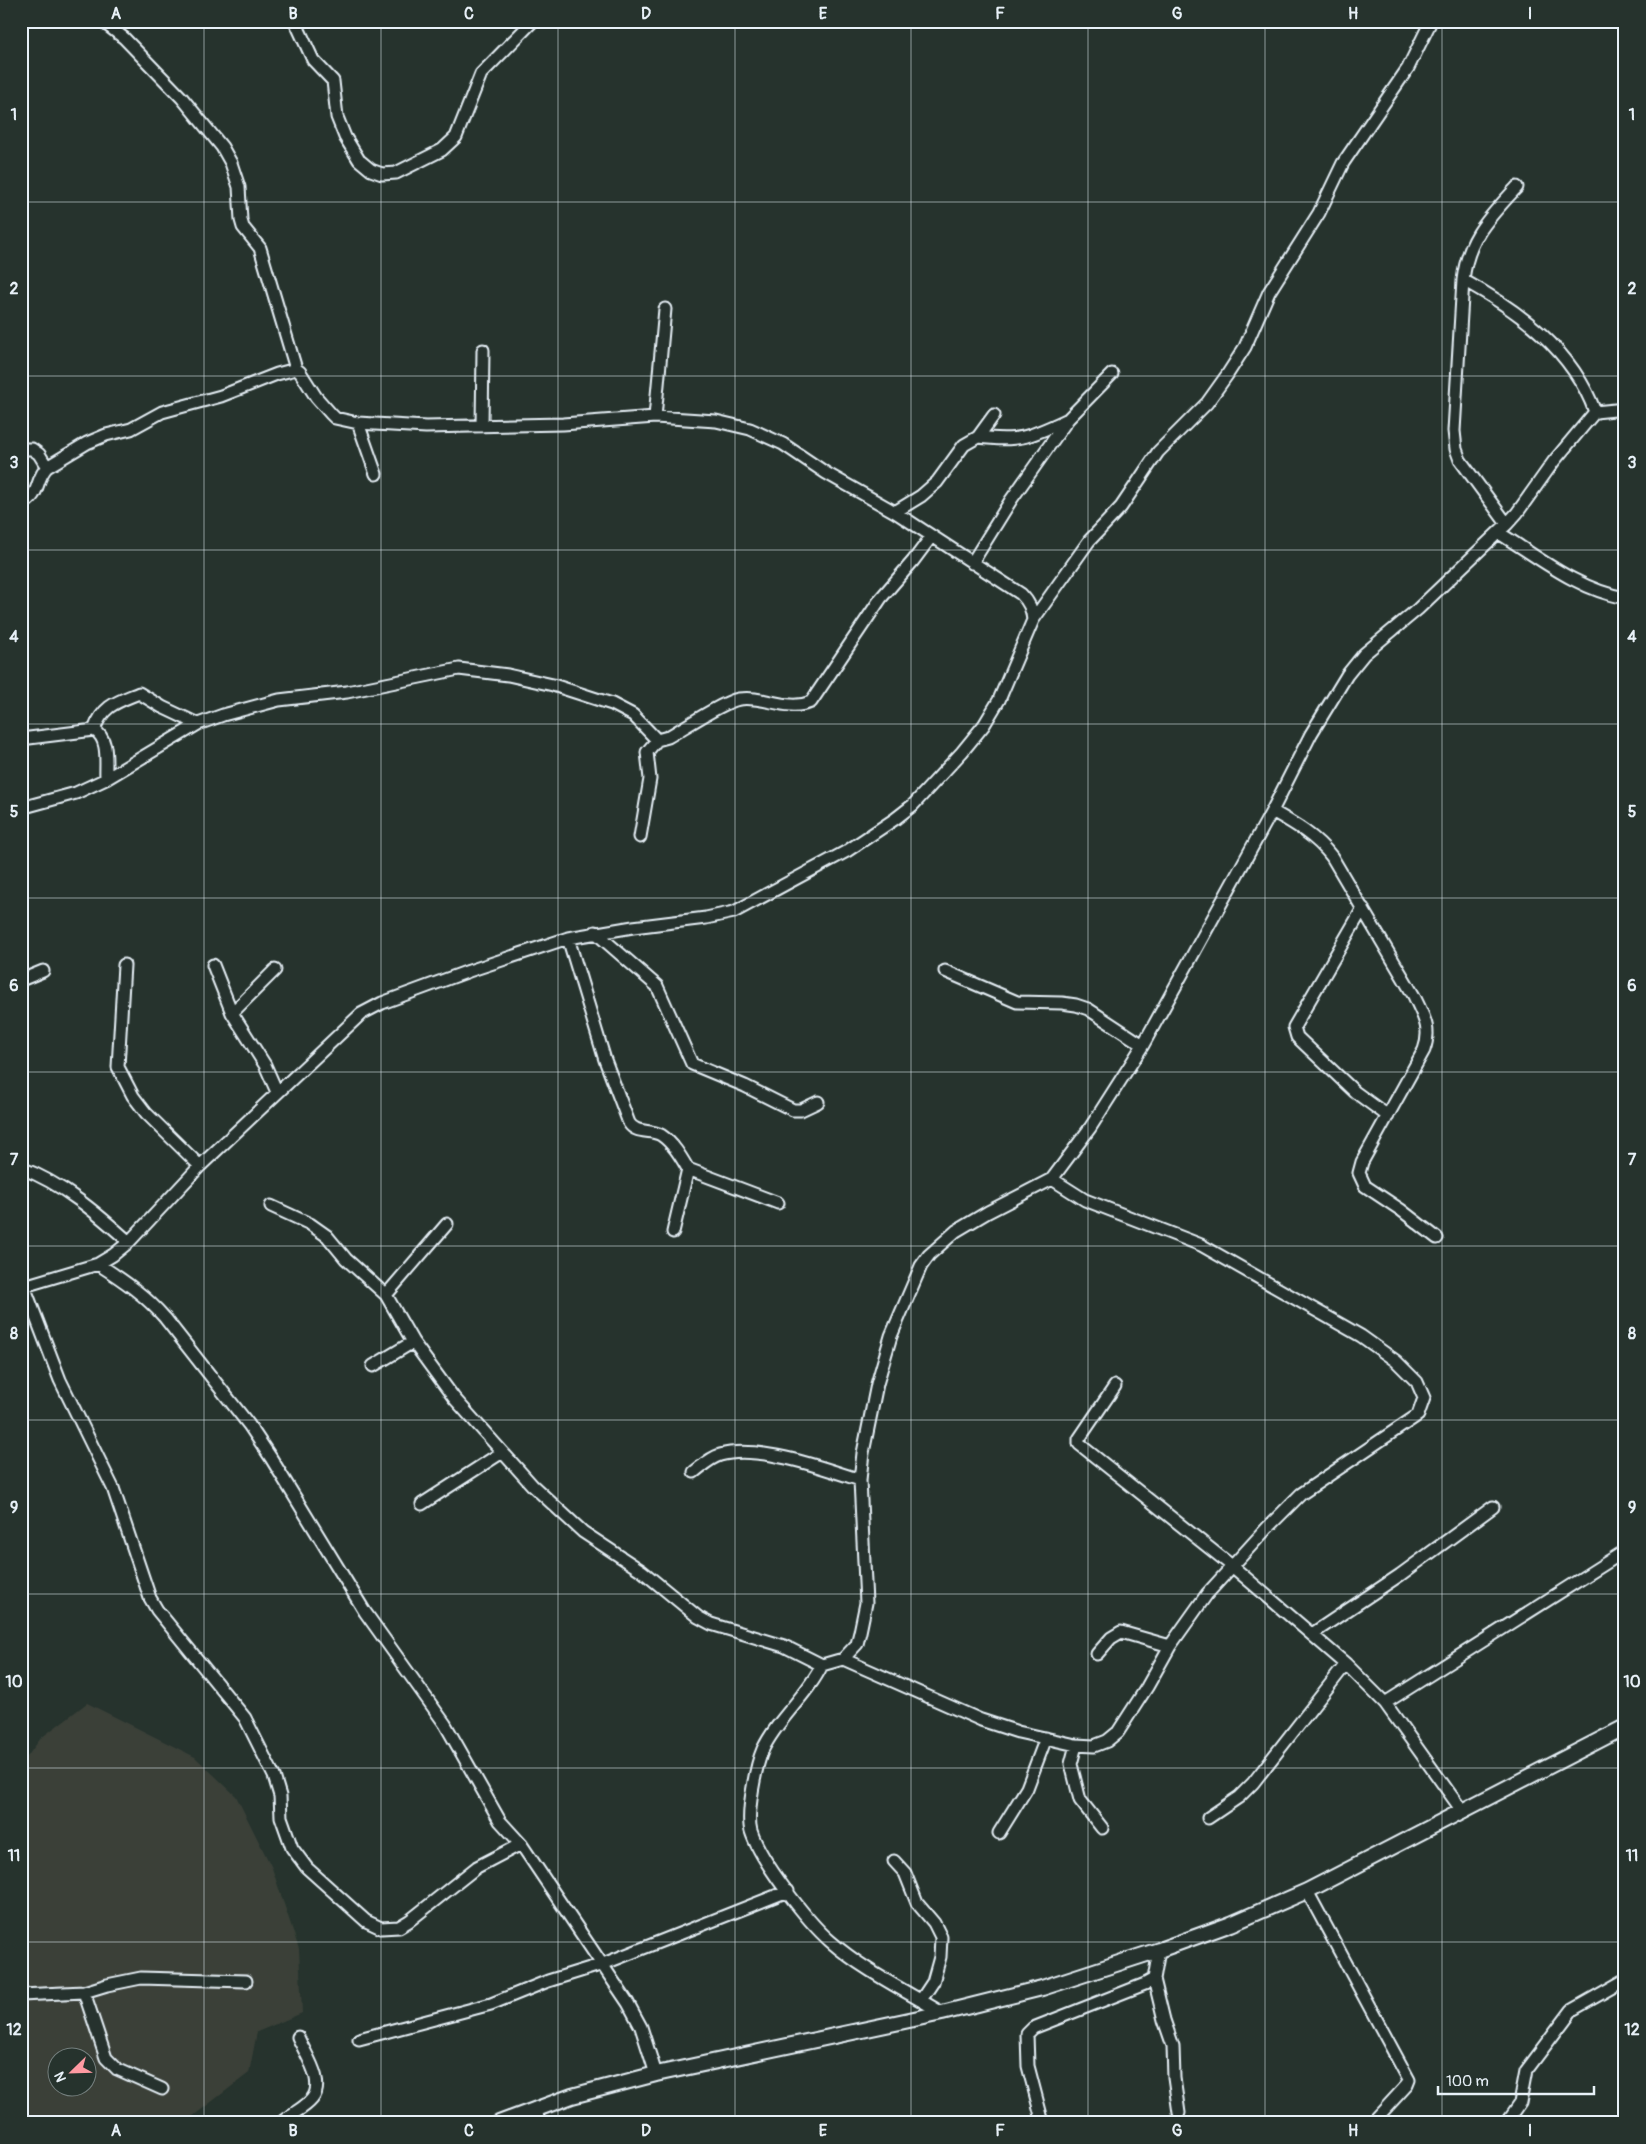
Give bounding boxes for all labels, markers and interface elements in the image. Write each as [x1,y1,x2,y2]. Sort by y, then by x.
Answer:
text: A [111,4,122,24]
text: B [288,4,298,24]
text: C [464,4,474,24]
text: D [641,4,651,24]
text: E [819,4,828,24]
text: F [995,4,1005,24]
text: G [1172,4,1183,24]
text: H [1348,4,1358,24]
text: I [1528,4,1532,24]
text: 1 [11,105,17,125]
text: 1 [1629,105,1635,125]
text: 2 [10,279,19,299]
text: 2 [1628,279,1637,299]
text: 3 [10,453,19,473]
text: 3 [1628,453,1637,473]
text: 4 [9,627,19,647]
text: 4 [1627,627,1637,647]
text: 5 [10,802,19,822]
text: 5 [1628,802,1637,822]
text: 6 [9,976,19,996]
text: 6 [1627,976,1637,996]
text: 7 [10,1150,19,1170]
text: 7 [1628,1150,1637,1170]
text: 8 [10,1324,18,1344]
text: 8 [1628,1324,1636,1344]
text: 9 [10,1498,18,1518]
text: 9 [1628,1498,1636,1518]
text: 10 [5,1672,23,1692]
text: 10 [1623,1672,1641,1692]
text: 11 [8,1846,20,1866]
text: 11 [1626,1846,1638,1866]
text: 12 [6,2020,22,2040]
text: 12 [1624,2020,1640,2040]
north arrow [48,2046,98,2096]
scale bar [1438,2064,1595,2096]
text: N [51,2069,70,2085]
text: 100 m [1446,2072,1489,2091]
text: A [111,2121,122,2141]
text: B [288,2121,298,2141]
text: C [464,2121,474,2141]
text: D [641,2121,651,2141]
text: E [819,2121,828,2141]
text: F [995,2121,1005,2141]
text: G [1172,2121,1183,2141]
text: H [1348,2121,1358,2141]
text: I [1528,2121,1532,2141]

